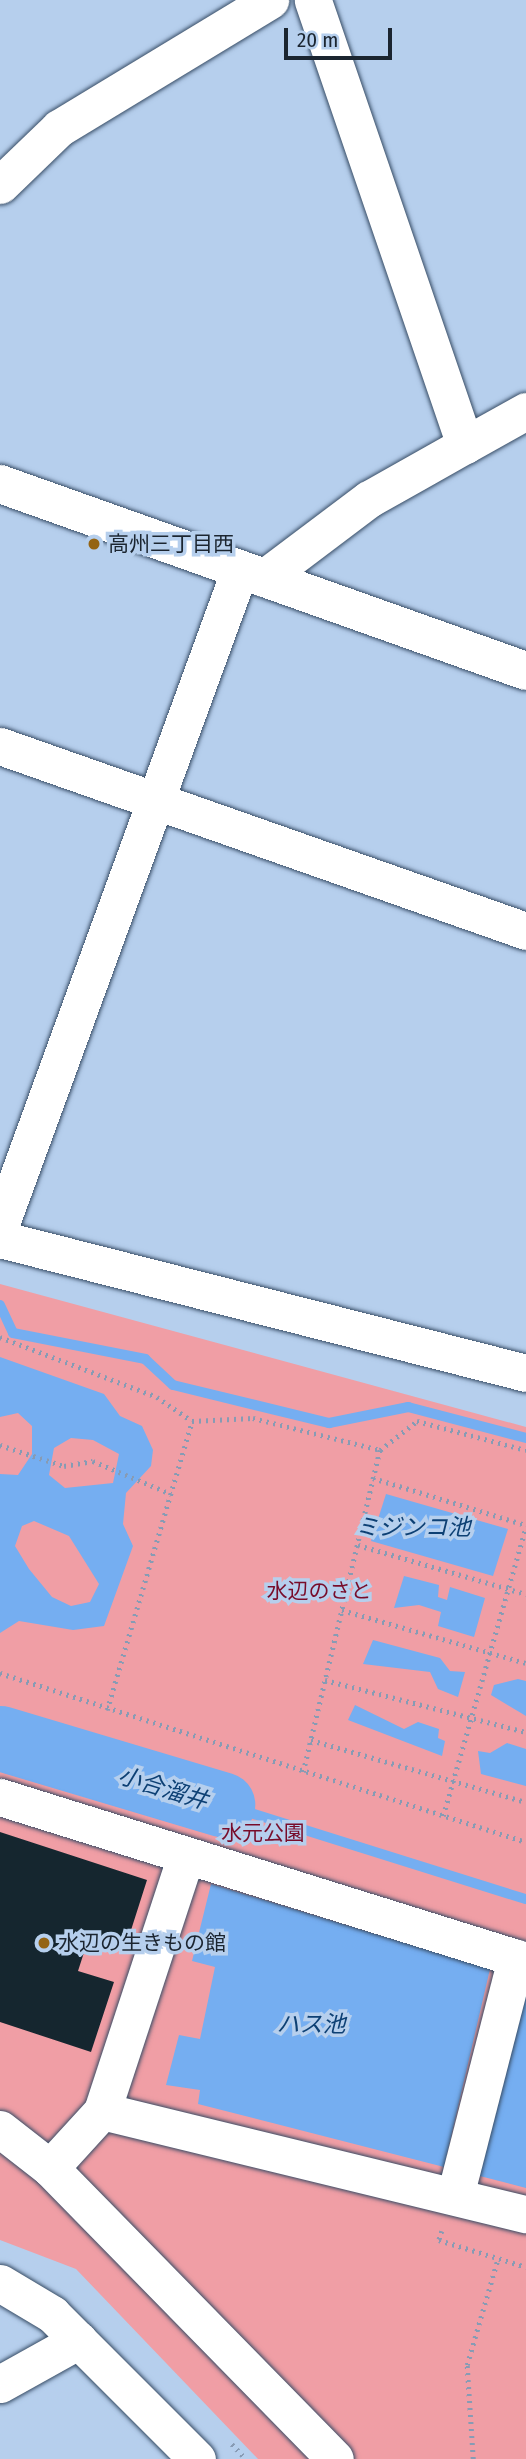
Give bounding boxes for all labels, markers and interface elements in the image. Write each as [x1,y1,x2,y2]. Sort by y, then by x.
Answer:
scale bar [288,14,396,58]
text: 20 m [297,27,338,53]
place label: 高州三丁目西 [108,531,234,557]
marker: 高州三丁目西 [86,536,102,552]
water label: ミジンコ池 [356,1513,470,1541]
park label: 水辺のさと [267,1578,371,1604]
water label: 小合溜井 [115,1761,211,1815]
park label: 水元公園 [221,1820,305,1846]
place label: 水辺の生きもの館 [58,1930,226,1956]
marker: 水辺の生きもの館 [36,1935,52,1951]
water label: ハス池 [277,2010,345,2038]

